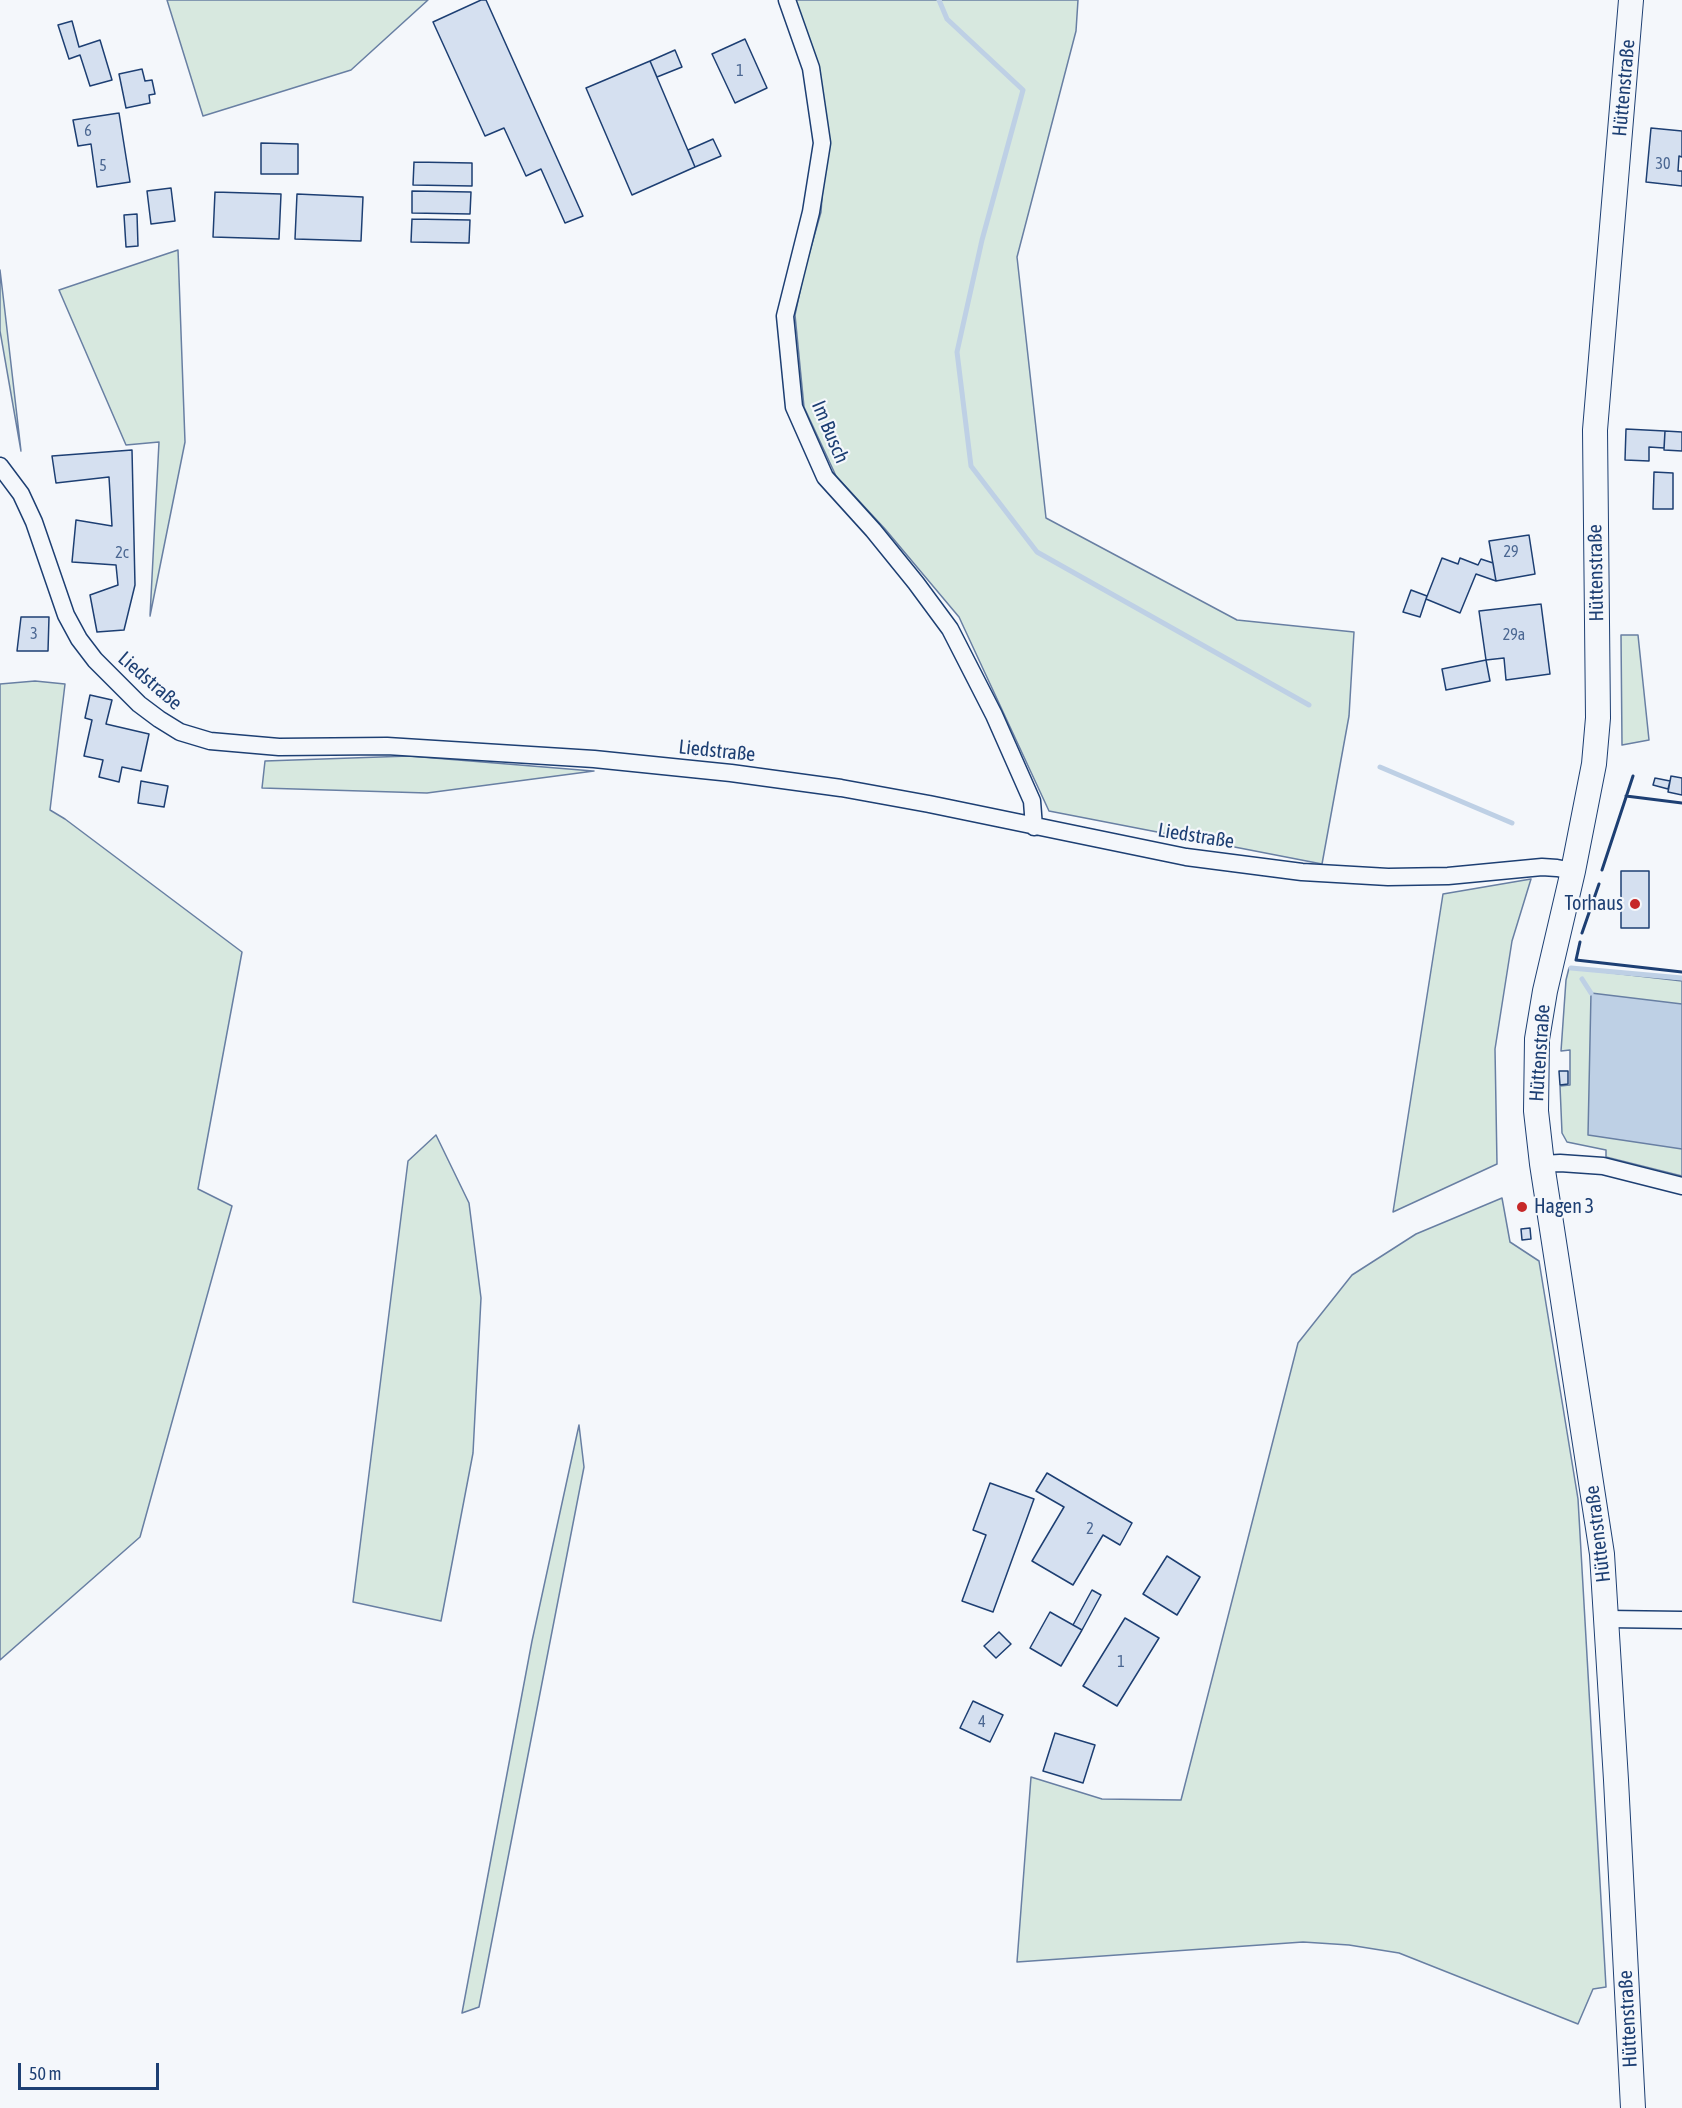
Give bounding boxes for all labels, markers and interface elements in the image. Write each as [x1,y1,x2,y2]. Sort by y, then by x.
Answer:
street label: Hüttenstraße [1608,38,1640,138]
house number: 1 [736,61,744,81]
house number: 6 [84,121,92,141]
house number: 30 [1655,154,1671,174]
house number: 5 [99,156,107,176]
street label: Im Busch [806,397,854,467]
street label: Hüttenstraße [1583,524,1609,622]
house number: 29 [1503,542,1519,562]
house number: 2c [115,543,129,563]
house number: 3 [30,624,38,644]
house number: 29a [1503,625,1525,645]
street label: Liedstraße [113,647,187,715]
street label: Liedstraße [678,735,756,767]
street label: Liedstraße [1156,818,1236,854]
place label: Torhaus [1564,892,1623,916]
marker: Torhaus [1628,897,1642,911]
street label: Hüttenstraße [1525,1004,1555,1102]
place label: Hagen 3 [1534,1195,1594,1219]
marker: Hagen 3 [1515,1200,1529,1214]
street label: Hüttenstraße [1580,1484,1616,1584]
house number: 2 [1086,1519,1094,1539]
house number: 1 [1117,1652,1125,1672]
house number: 4 [978,1712,986,1732]
street label: Hüttenstraße [1613,1970,1643,2068]
scale bar [21,2051,162,2089]
text: 50 m [29,2063,61,2084]

